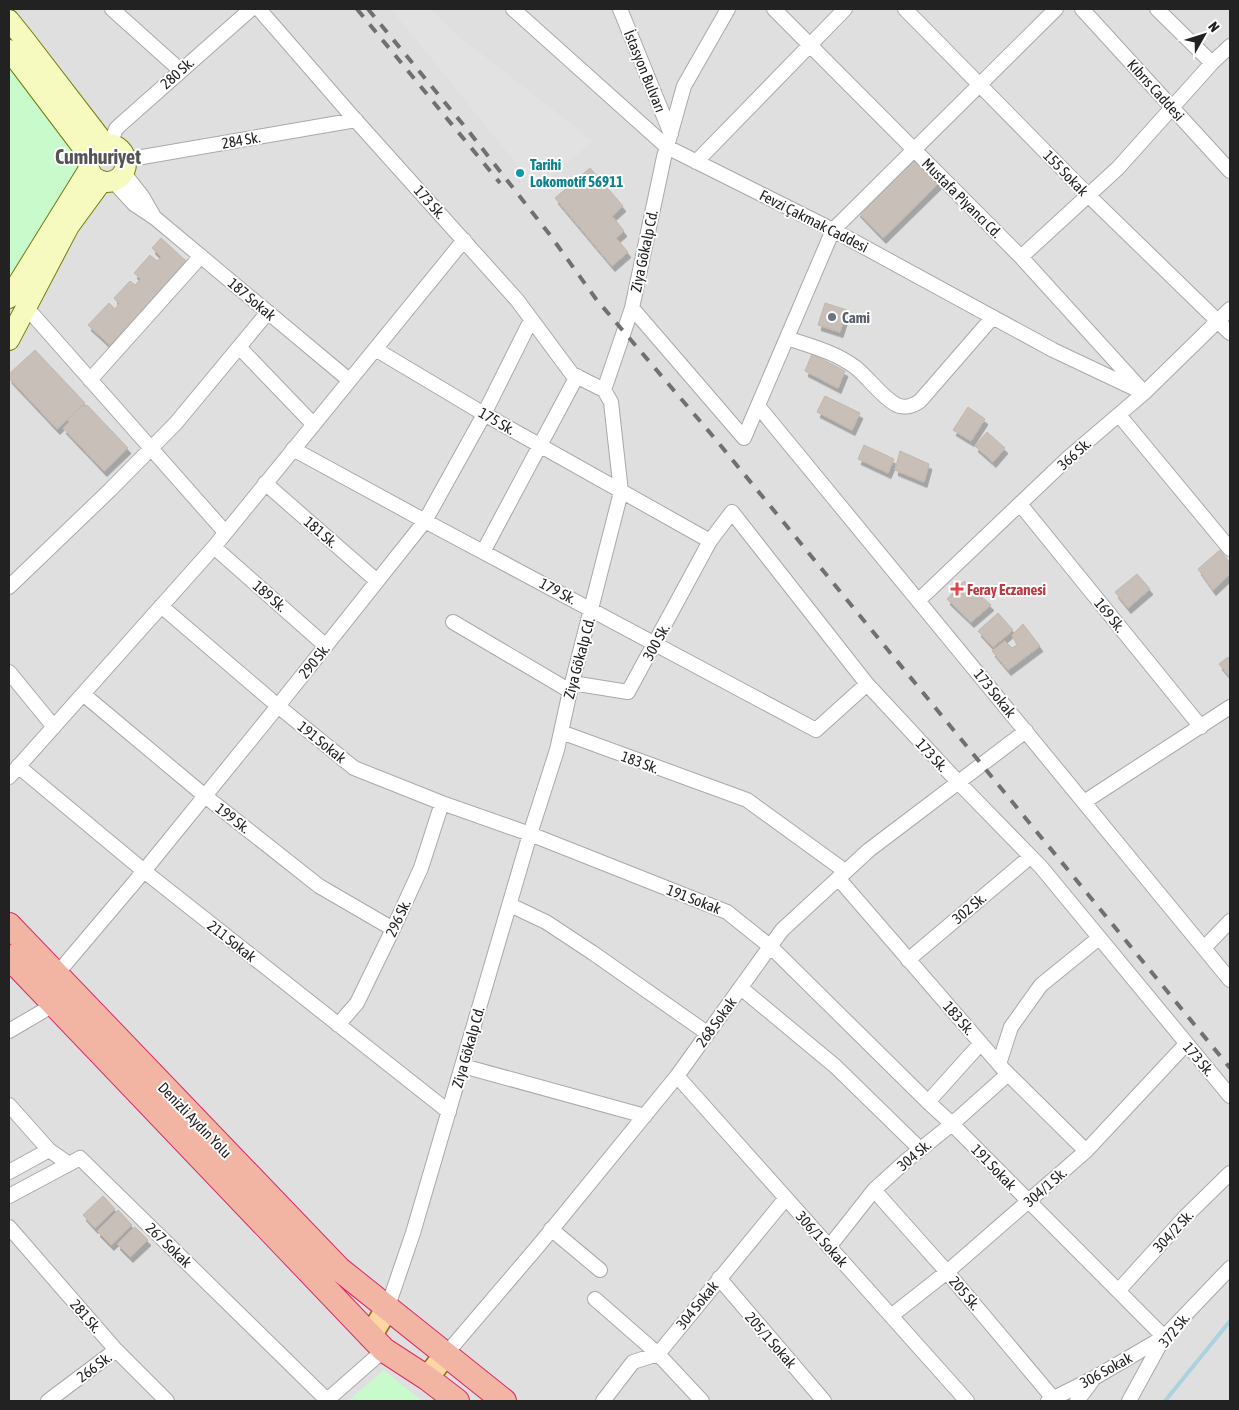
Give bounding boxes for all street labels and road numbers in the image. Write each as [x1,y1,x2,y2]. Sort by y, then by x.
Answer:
street label: İstasyon Bulvarı [621,27,669,115]
street label: 280 Sk. [157,53,197,92]
street label: Kıbrıs Caddesi [1124,56,1188,124]
street label: 284 Sk. [220,128,262,152]
street label: 155 Sokak [1040,147,1092,200]
street label: Mustafa Piyancı Cd. [919,155,1006,242]
street label: 173 Sk. [411,182,450,222]
street label: Fevzi Çakmak Caddesi [757,186,871,256]
street label: Ziya Gökalp Cd. [627,208,661,294]
street label: 187 Sokak [225,274,279,324]
street label: 175 Sk. [476,404,518,438]
street label: 366 Sk. [1054,434,1094,473]
street label: 181 Sk. [301,513,341,551]
street label: 179 Sk. [537,574,579,608]
street label: 189 Sk. [250,577,290,615]
street label: 169 Sk. [1091,595,1129,636]
street label: Ziya Gökalp Cd. [560,615,598,701]
street label: 300 Sk. [639,621,673,663]
street label: 290 Sk. [295,640,333,681]
street label: 173 Sokak [971,666,1020,721]
street label: 191 Sokak [295,718,350,767]
street label: 173 Sk. [913,735,952,775]
street label: 183 Sk. [619,747,661,777]
street label: 199 Sk. [212,799,254,837]
street label: 191 Sokak [664,881,724,917]
street label: 302 Sk. [949,889,990,927]
street label: 296 Sk. [382,897,414,939]
street label: 211 Sokak [204,917,260,965]
street label: 268 Sokak [692,994,740,1050]
street label: 183 Sk. [940,998,978,1038]
street label: Ziya Gökalp Cd. [448,1004,488,1089]
street label: 173 Sk. [1180,1039,1218,1080]
street label: Denizli Aydın Yolu [155,1079,235,1161]
street label: 304 Sk. [894,1136,935,1174]
street label: 191 Sokak [968,1141,1020,1194]
street label: 304/1 Sk. [1020,1164,1070,1210]
street label: 304/2 Sk. [1149,1206,1197,1255]
street label: 306/1 Sokak [793,1208,852,1271]
street label: 267 Sokak [143,1219,196,1271]
street label: 205 Sk. [946,1273,984,1314]
street label: 304 Sokak [673,1277,722,1332]
street label: 281 Sk. [67,1296,105,1336]
street label: 205/1 Sokak [742,1308,800,1372]
street label: 372 Sk. [1155,1309,1193,1350]
street label: 266 Sk. [73,1348,115,1385]
street label: 306 Sokak [1077,1349,1135,1391]

